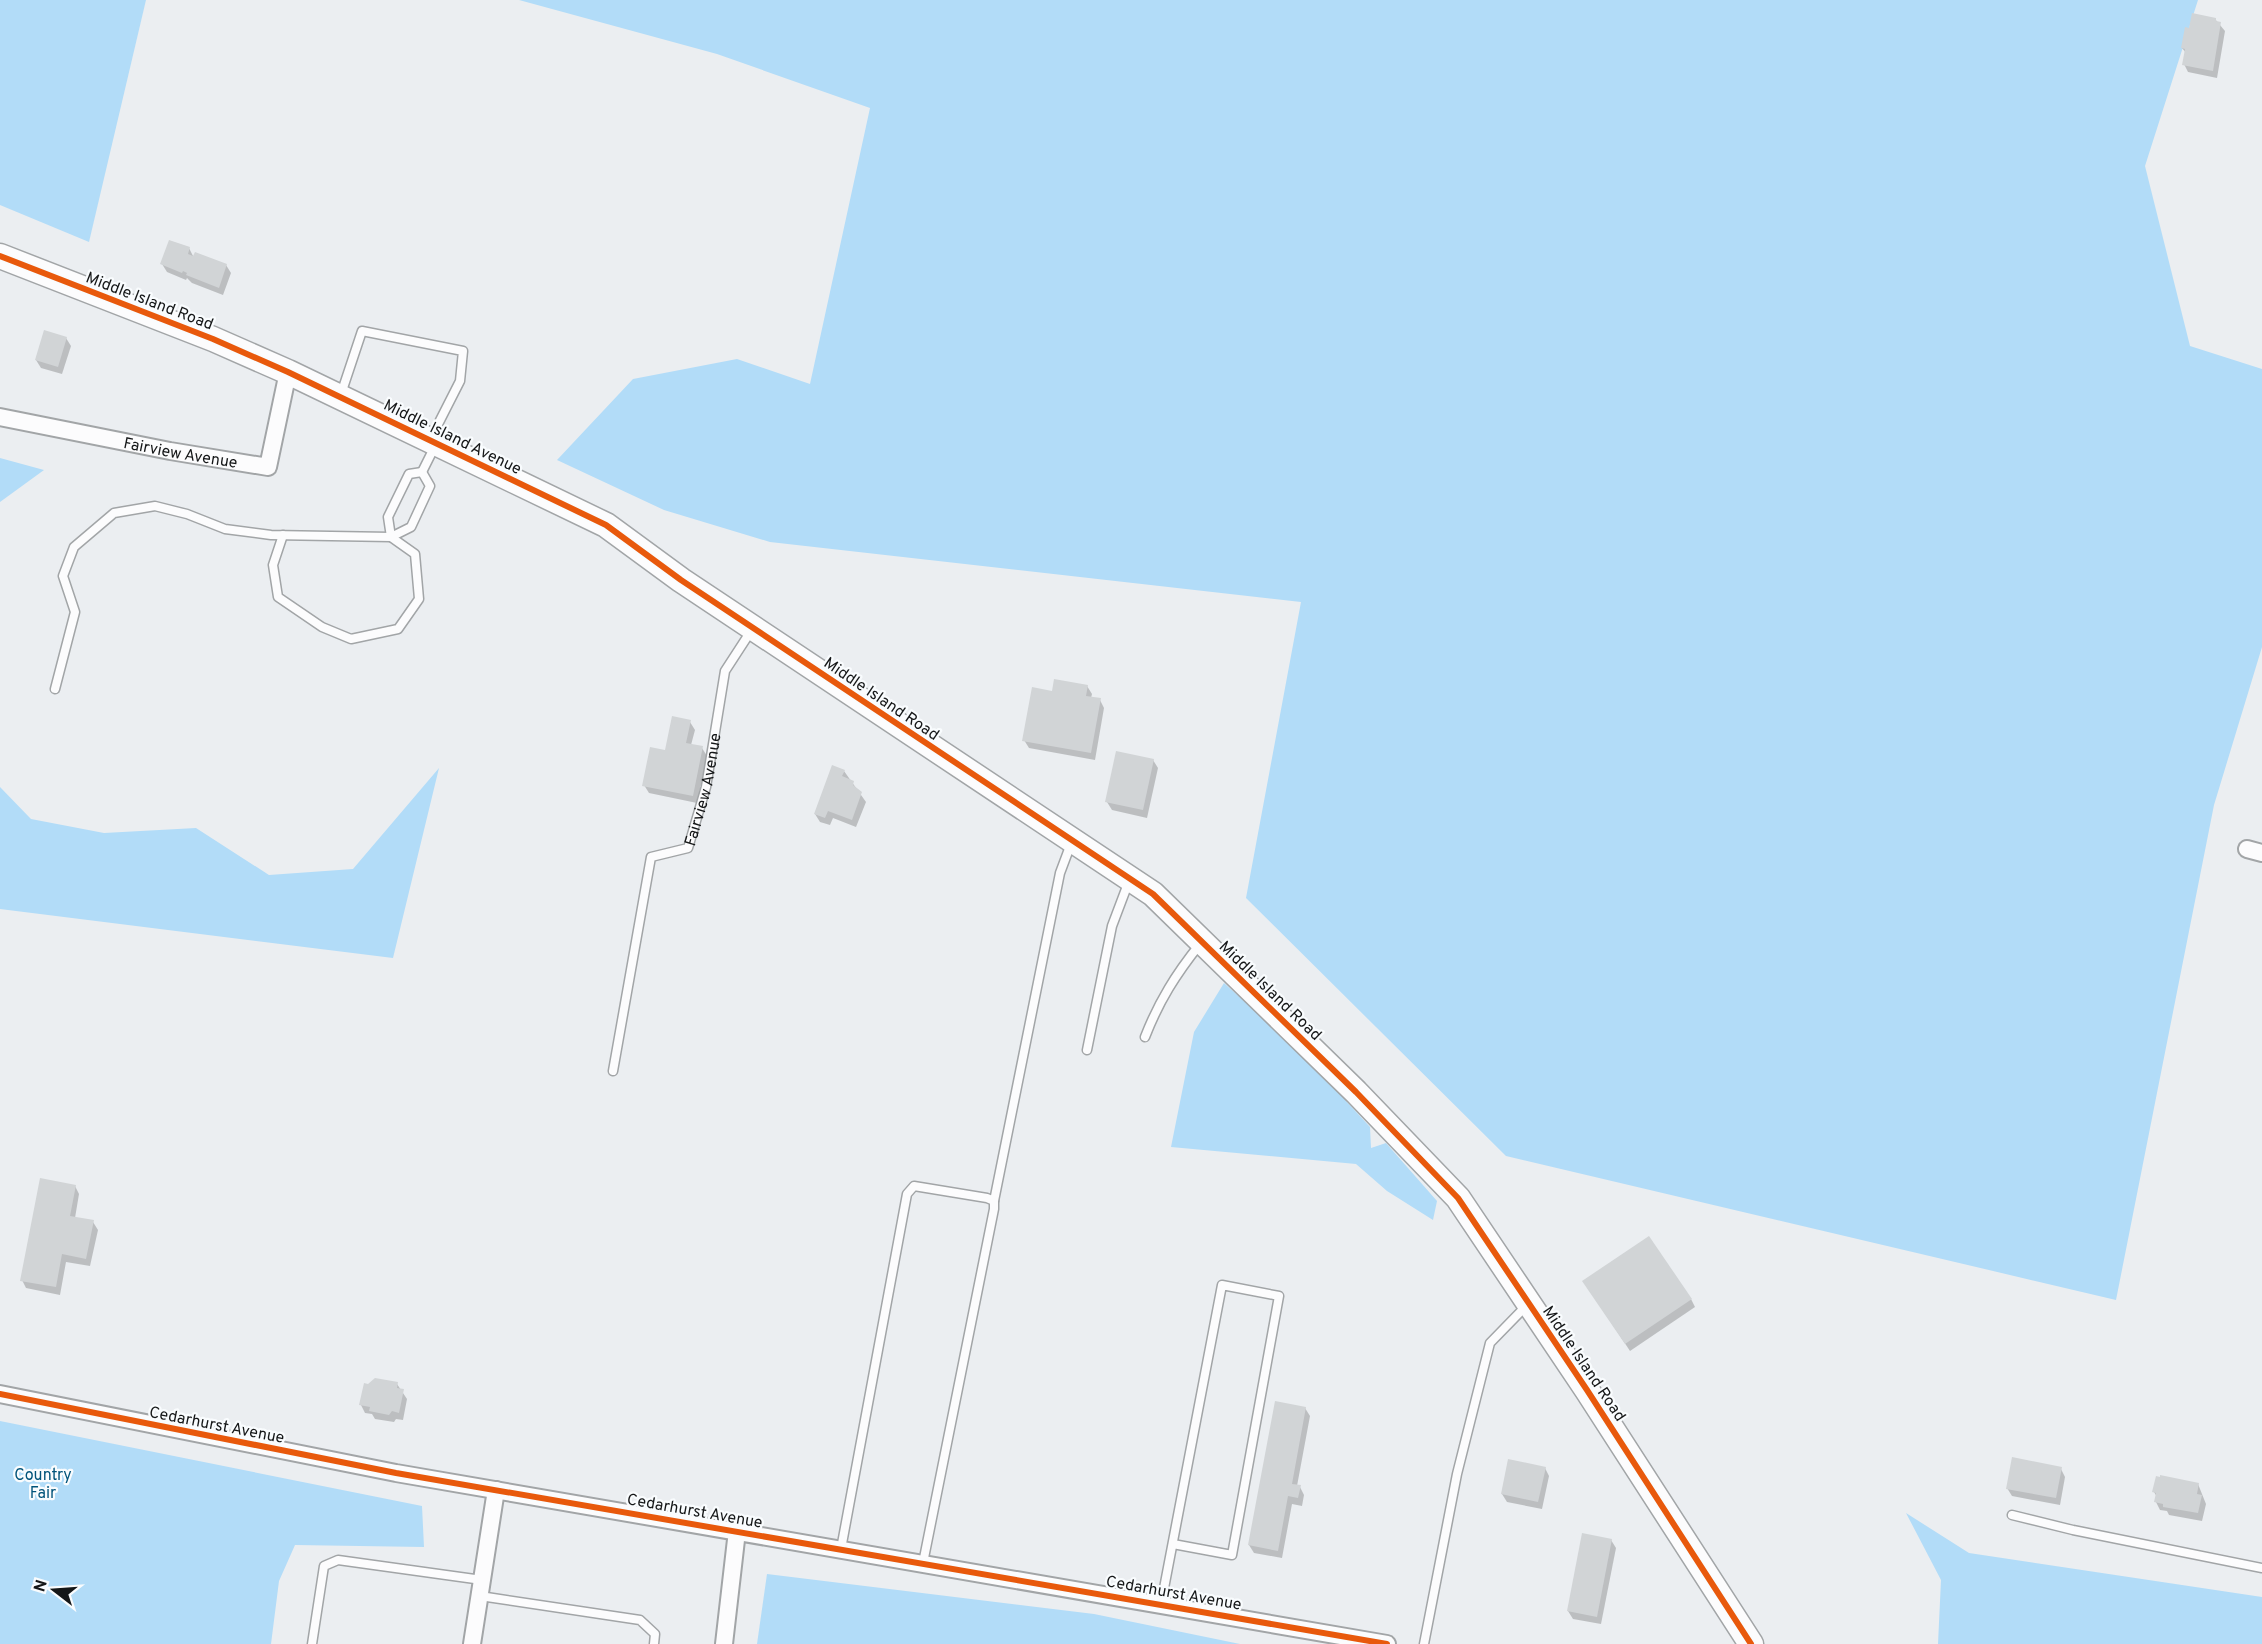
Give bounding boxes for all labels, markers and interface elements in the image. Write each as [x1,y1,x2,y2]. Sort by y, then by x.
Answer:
street label: Middle Island Road [83,268,216,335]
street label: Middle Island Avenue [380,396,524,480]
street label: Fairview Avenue [121,434,239,474]
street label: Middle Island Road [819,654,942,746]
street label: Fairview Avenue [681,732,727,849]
street label: Middle Island Road [1214,937,1325,1046]
street label: Middle Island Road [1537,1303,1629,1426]
street label: Cedarhurst Avenue [147,1403,286,1449]
park label: Country Fair [14,1466,72,1504]
street label: Cedarhurst Avenue [625,1490,764,1534]
north arrow [24,1560,84,1620]
street label: Cedarhurst Avenue [1104,1572,1243,1616]
text: N [30,1578,53,1595]

